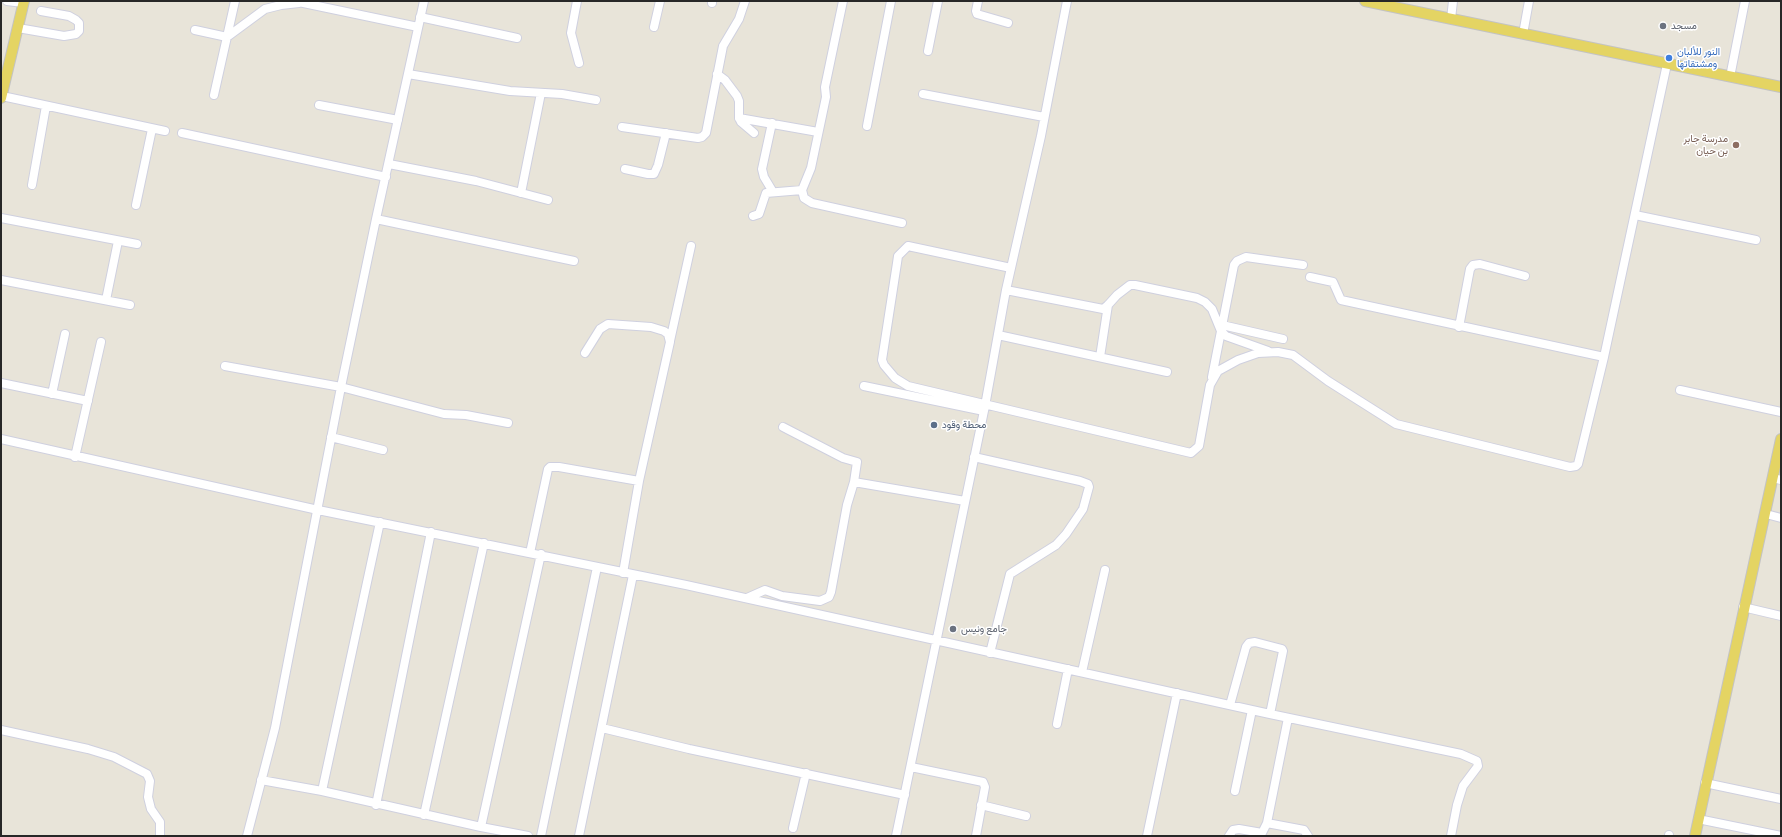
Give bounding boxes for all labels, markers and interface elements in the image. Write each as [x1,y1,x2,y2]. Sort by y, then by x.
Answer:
place label: مسجد [1671,20,1697,32]
marker: مسجد [1658,21,1668,31]
place label: النور للألبان ومشتقاتها [1677,46,1720,70]
marker: النور للألبان ومشتقاتها [1664,53,1674,63]
place label: مدرسة جابر بن حيان [1684,133,1728,156]
marker: مدرسة جابر بن حيان [1731,140,1741,150]
place label: محطة وقود [942,419,986,431]
marker: محطة وقود [929,420,939,430]
place label: جامع ونيس [961,623,1007,635]
marker: جامع ونيس [948,624,958,634]

